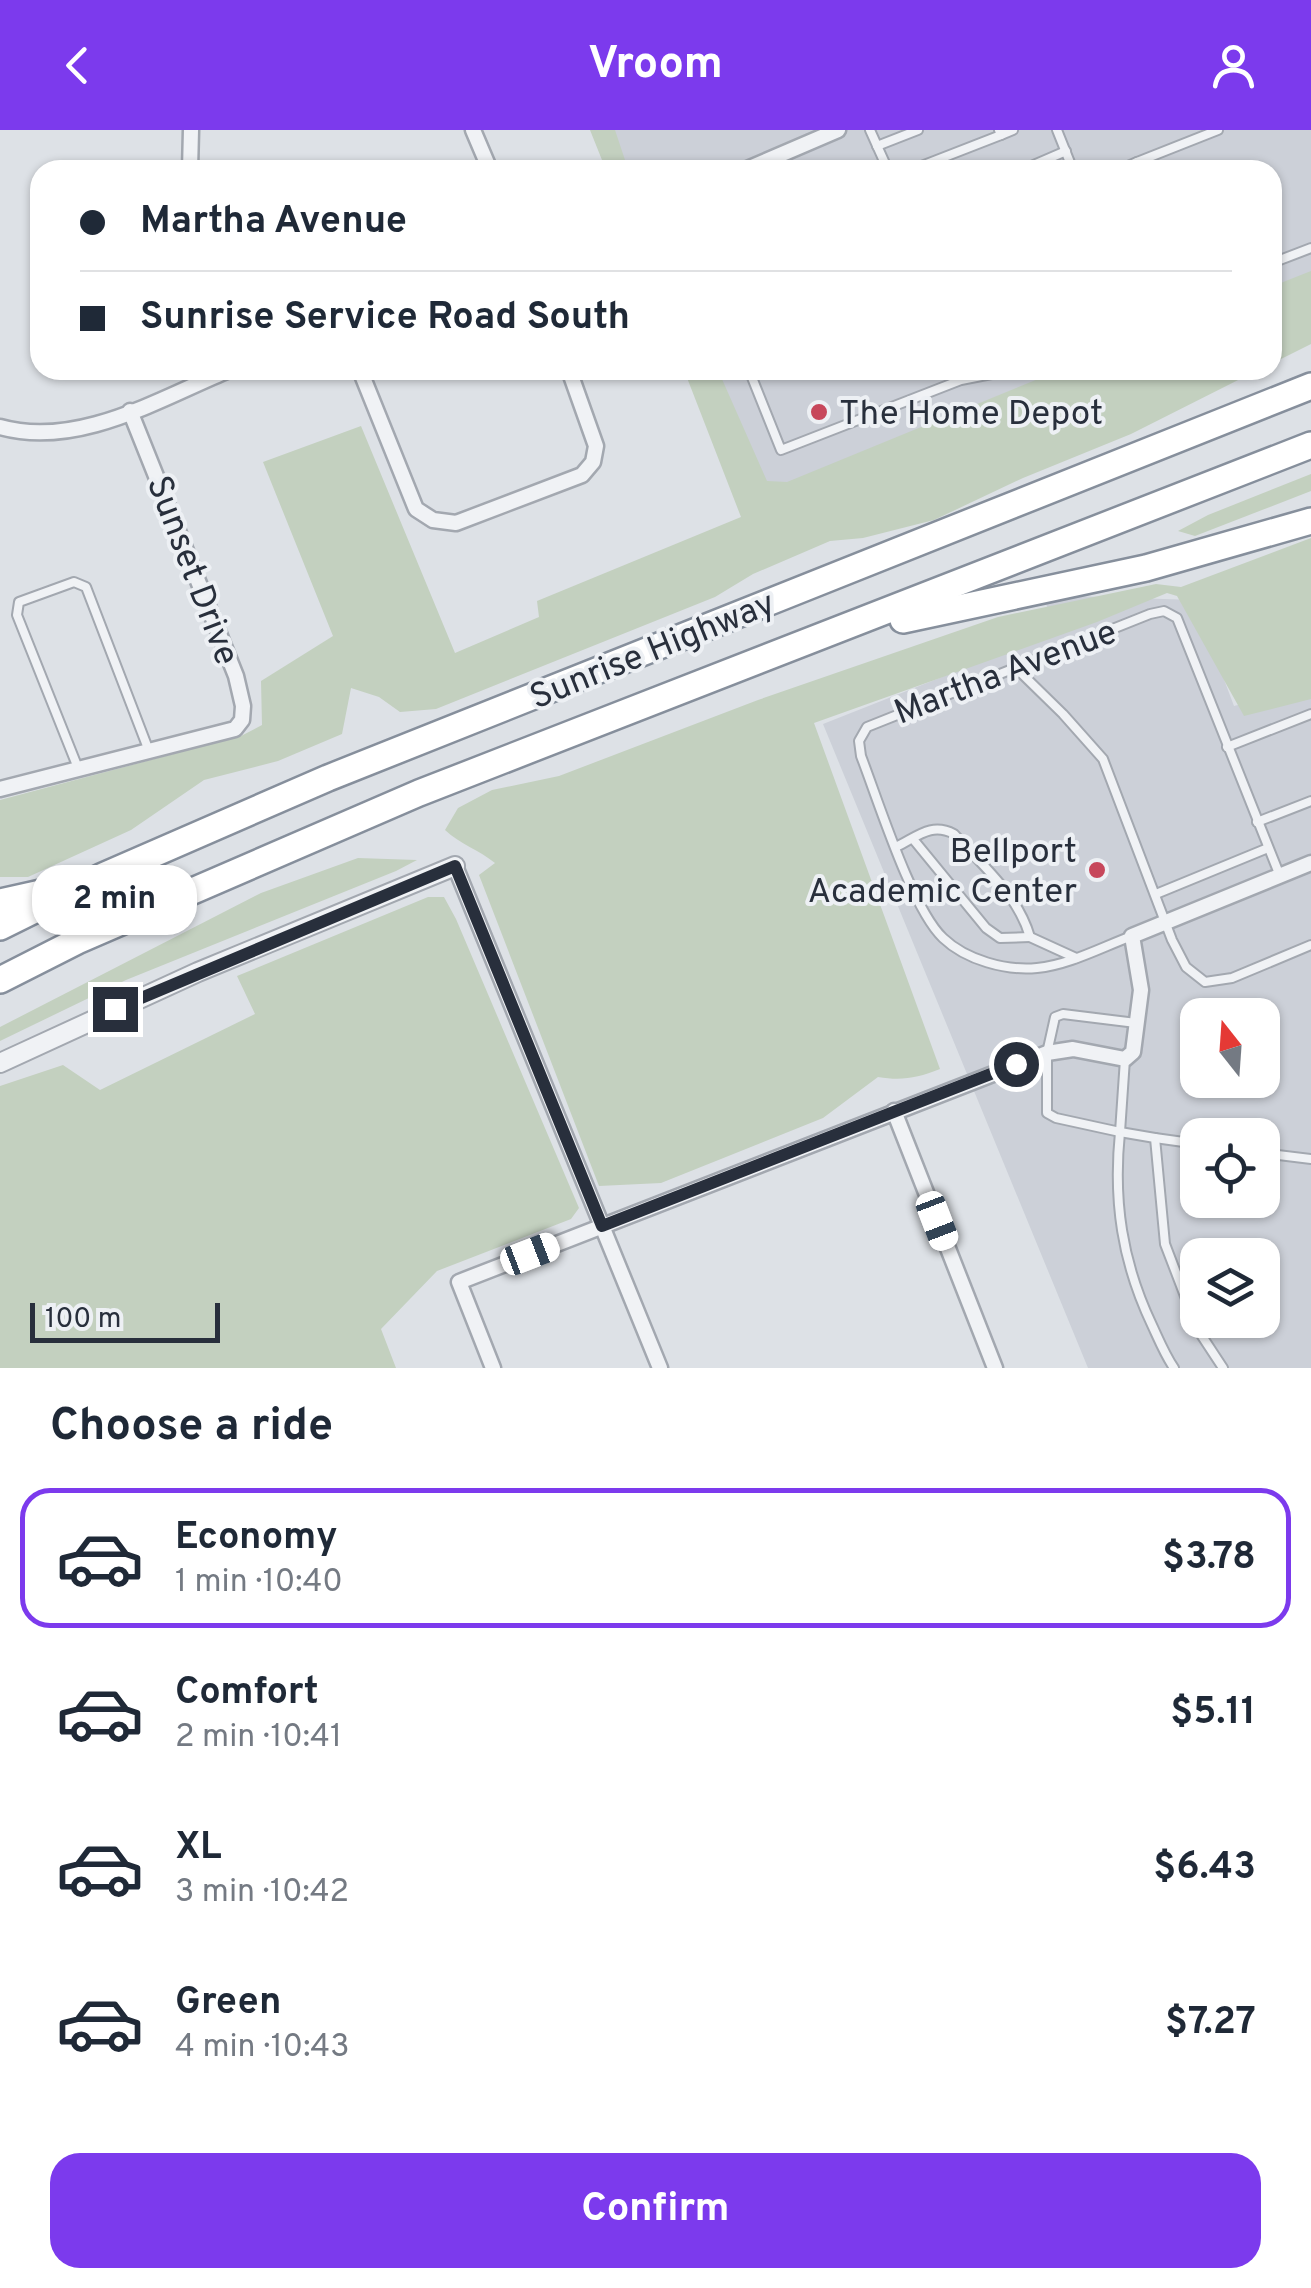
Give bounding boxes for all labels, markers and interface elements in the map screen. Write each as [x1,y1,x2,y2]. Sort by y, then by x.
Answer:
text: Vroom [588,37,723,94]
icon: back [50,38,105,93]
icon: person [1206,38,1261,93]
text: Martha Avenue [140,198,407,247]
text: Sunrise Service Road South [140,294,630,343]
place label: The Home Depot [839,393,1103,437]
marker: The Home Depot [808,401,830,423]
street label: Sunset Drive [135,470,247,672]
street label: Sunrise Highway [524,583,782,721]
street label: Martha Avenue [889,611,1124,736]
place label: Bellport Academic Center [808,831,1077,915]
marker: Bellport Academic Center [1086,859,1108,881]
callout: 2 min [32,864,198,934]
text: 2 min [73,880,156,920]
route end [93,987,138,1032]
north arrow [1180,998,1280,1098]
map controls [1180,998,1280,1338]
route start [994,1042,1039,1087]
button: locate [1180,1118,1280,1218]
car [912,1188,962,1254]
car [497,1229,563,1279]
button: layers [1180,1238,1280,1338]
scale bar [30,1298,220,1342]
text: 100 m [45,1302,121,1338]
text: Choose a ride [50,1399,333,1456]
icon: car [55,1513,145,1603]
text: Economy [175,1514,337,1563]
text: $3.78 [1162,1534,1256,1583]
text: 1 min · 10:40 [175,1563,343,1603]
icon: car [55,1668,145,1758]
text: Comfort [175,1669,319,1718]
text: $5.11 [1170,1689,1256,1738]
text: 2 min · 10:41 [175,1718,342,1758]
icon: car [55,1823,145,1913]
text: XL [175,1824,222,1873]
text: $6.43 [1153,1844,1256,1893]
text: 3 min · 10:42 [175,1873,349,1913]
icon: car [55,1978,145,2068]
text: Green [175,1979,281,2028]
text: $7.27 [1165,1999,1256,2048]
text: 4 min · 10:43 [175,2028,350,2068]
button: Confirm [50,2153,1261,2268]

